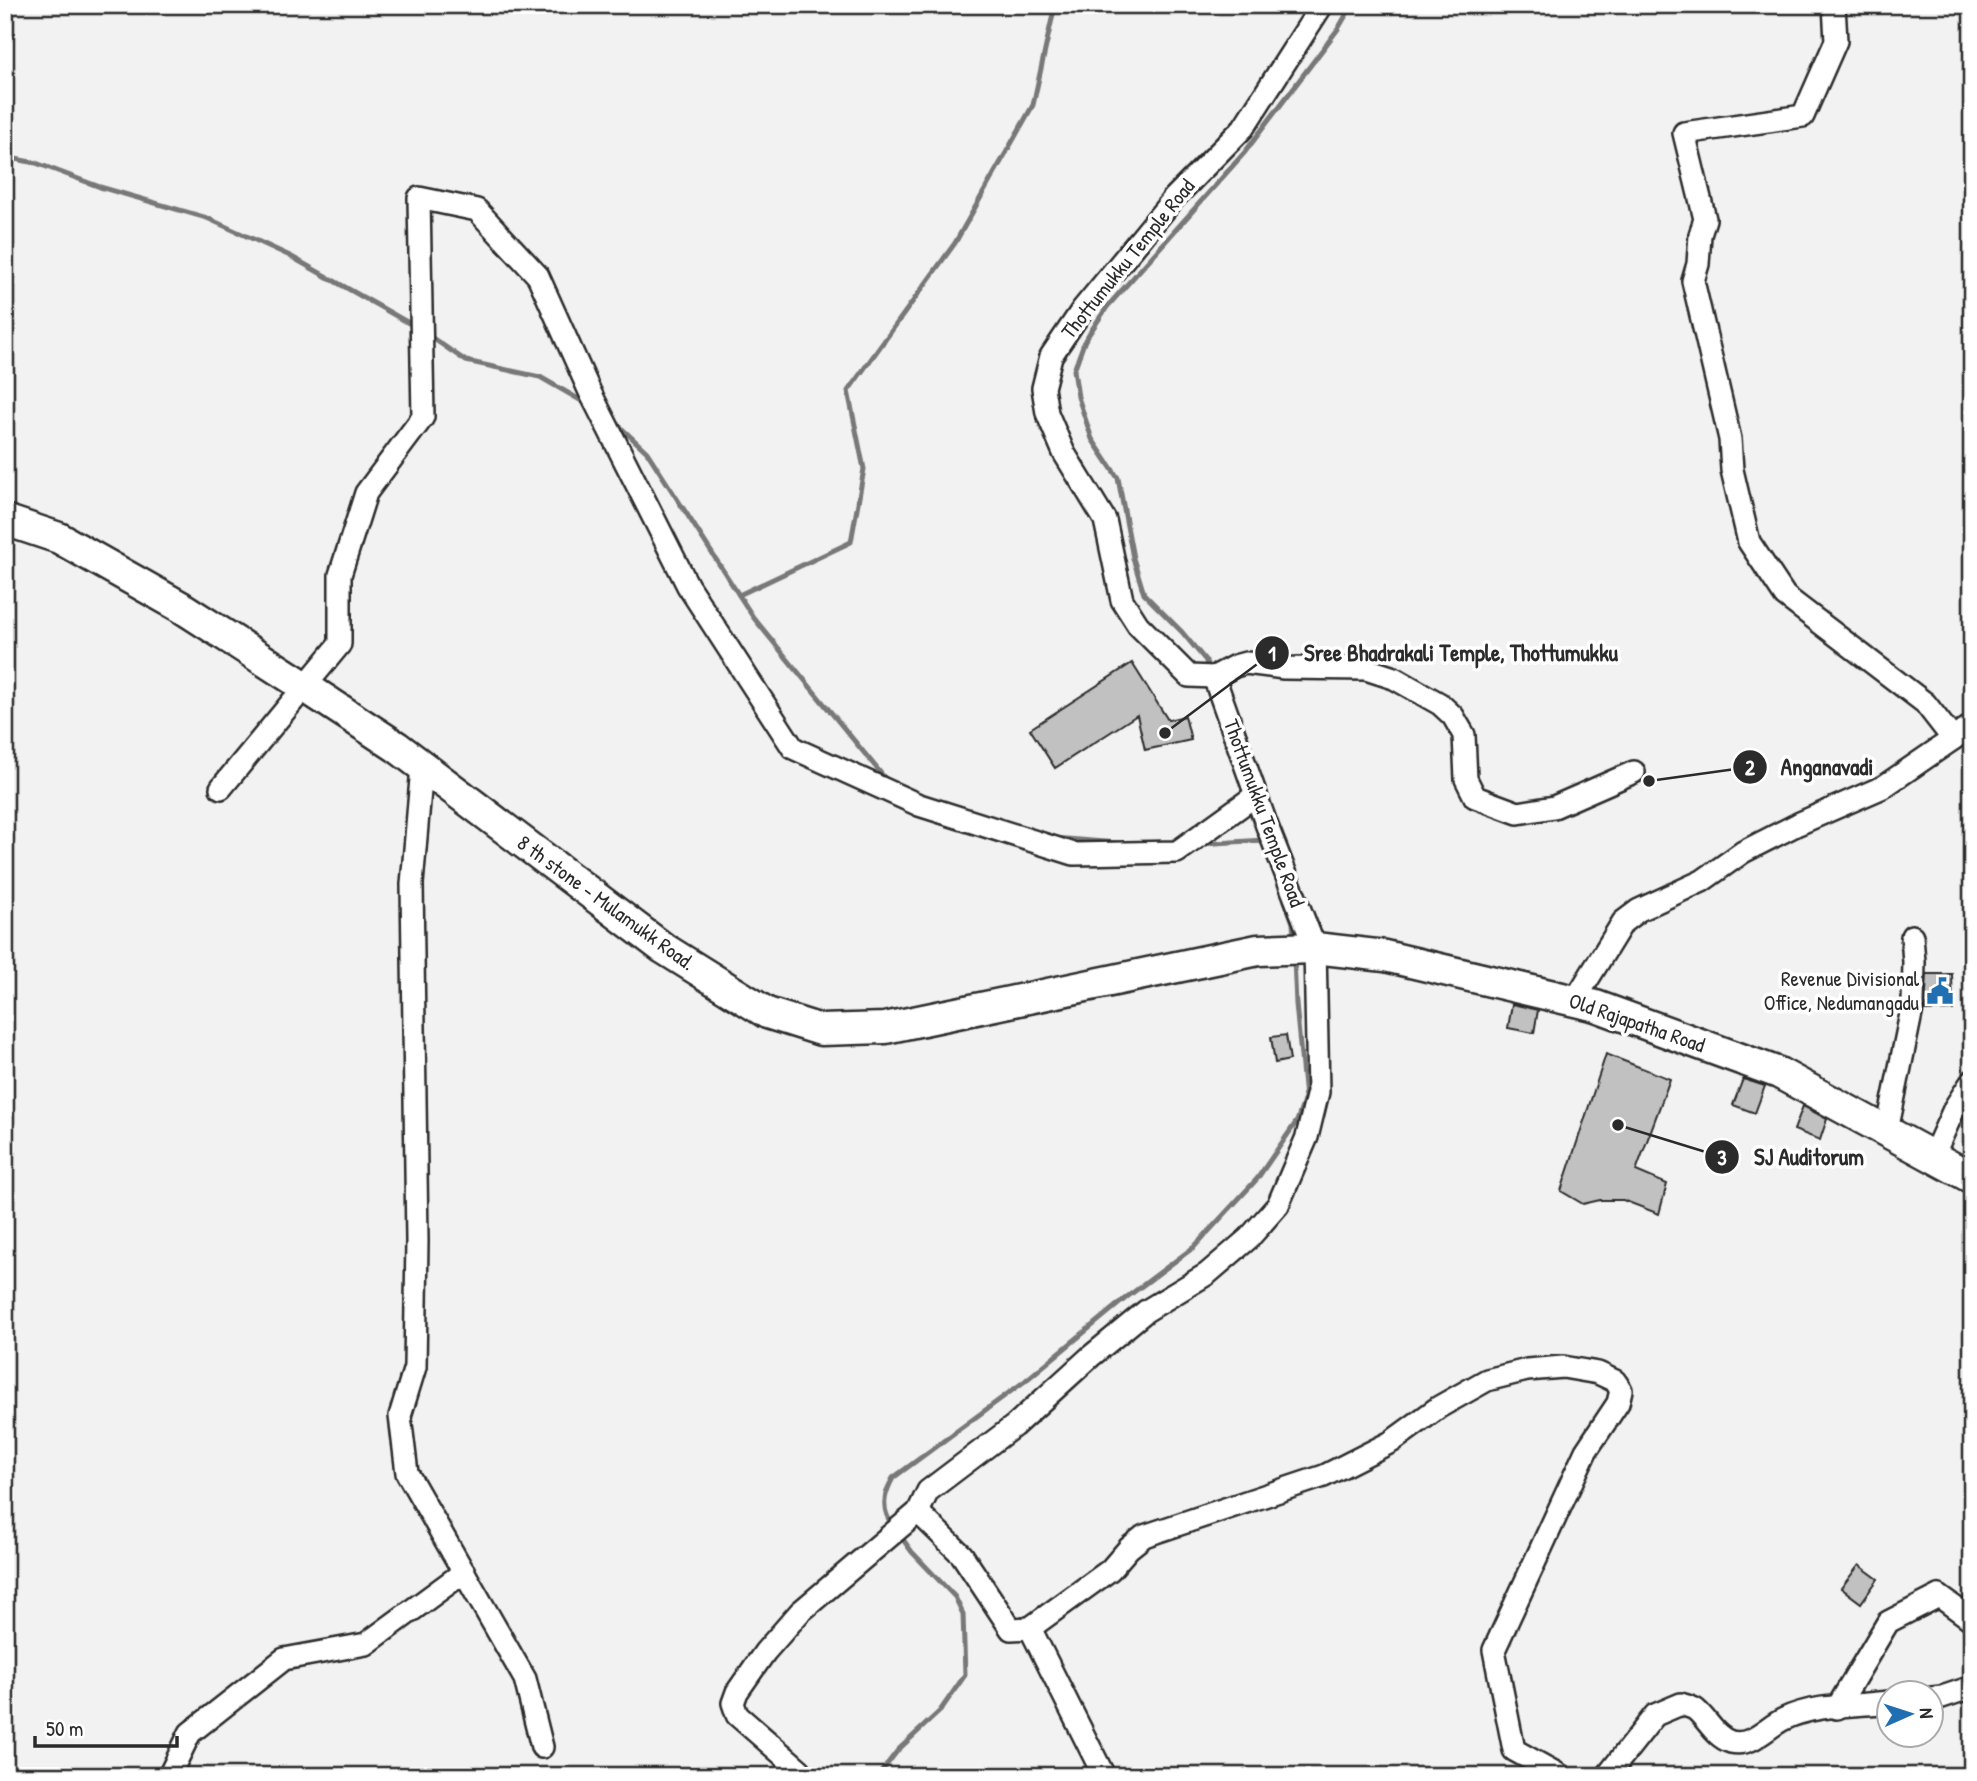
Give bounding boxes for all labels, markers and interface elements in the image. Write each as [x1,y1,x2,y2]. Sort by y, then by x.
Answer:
street label: Thottumukku Temple Road [1054,173,1201,345]
callout: Sree Bhadrakali Temple, Thottumukku [1255,631,1632,675]
text: Sree Bhadrakali Temple, Thottumukku [1304,637,1619,669]
text: 1 [1268,639,1276,668]
street label: Thottumukku Temple Road [1217,715,1312,911]
callout: Anganavadi [1732,745,1888,789]
text: Anganavadi [1781,751,1873,783]
text: 2 [1745,753,1755,782]
street label: 8 th stone - Mulamukk Road. [512,828,701,977]
place label: Revenue Divisional Office, Nedumangadu [1764,964,1920,1017]
public building icon: Revenue Divisional Office, Nedumangadu [1925,976,1955,1006]
street label: Old Rajapatha Road [1565,986,1709,1059]
callout: SJ Auditorum [1705,1135,1878,1179]
text: SJ Auditorum [1754,1141,1864,1172]
text: 3 [1717,1143,1727,1172]
north arrow [1876,1680,1946,1750]
scale bar [35,1704,177,1748]
text: N [1914,1707,1940,1719]
text: 50 m [46,1714,83,1743]

